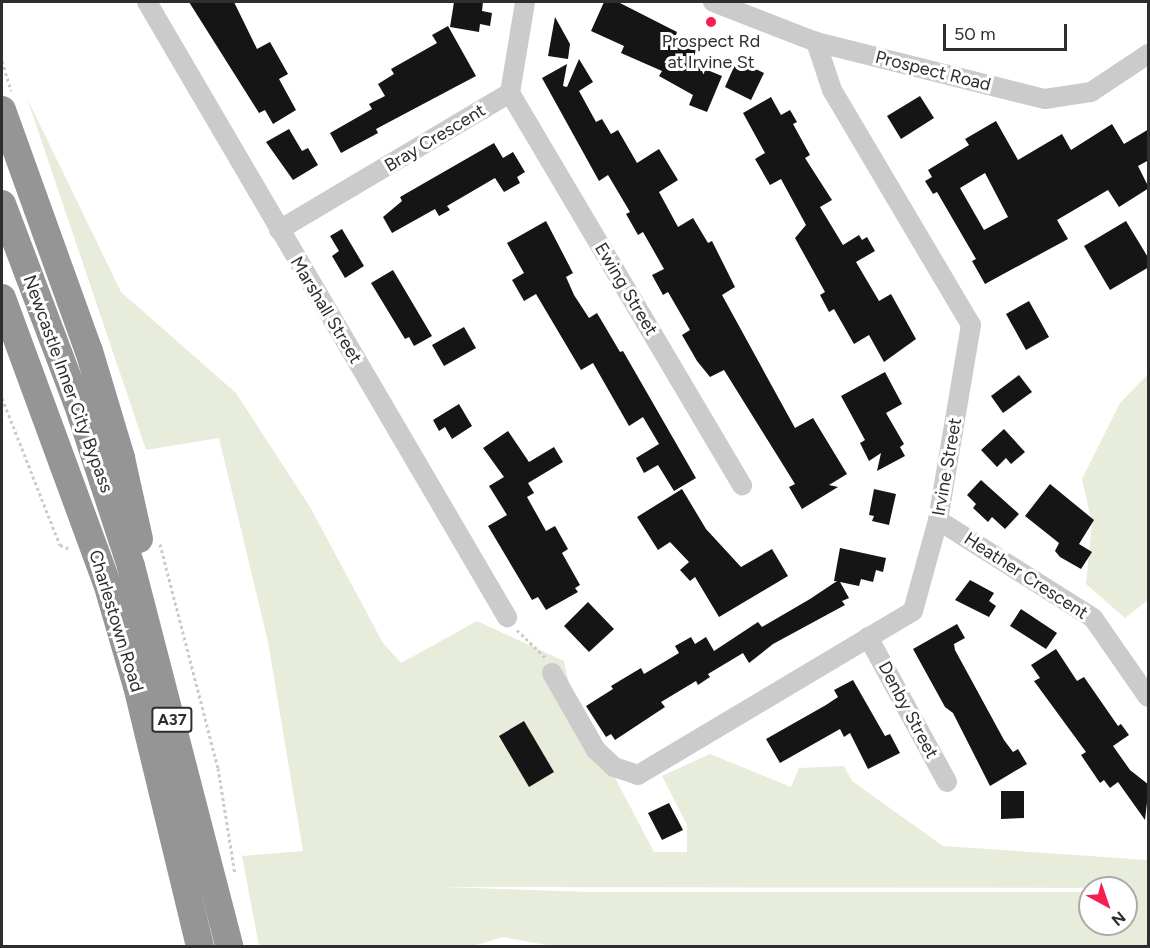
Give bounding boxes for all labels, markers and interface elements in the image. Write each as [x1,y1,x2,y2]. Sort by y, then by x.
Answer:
scale bar [946,12,1070,50]
marker: Prospect Rd at Irvine St [704,15,718,29]
text: 50 m [954,23,996,45]
place label: Prospect Rd at Irvine St [662,31,760,74]
street label: Prospect Road [873,46,993,96]
street label: Bray Crescent [381,99,489,177]
street label: Ewing Street [590,239,662,339]
street label: Marshall Street [286,253,366,367]
street label: Newcastle Inner City Bypass [19,272,117,496]
street label: Irvine Street [928,416,966,518]
street label: Heather Crescent [960,528,1092,624]
street label: Charlestown Road [84,547,148,695]
street label: Denby Street [873,658,943,762]
road number: A37 [151,707,193,733]
north arrow [1078,876,1138,936]
text: N [1108,907,1129,930]

